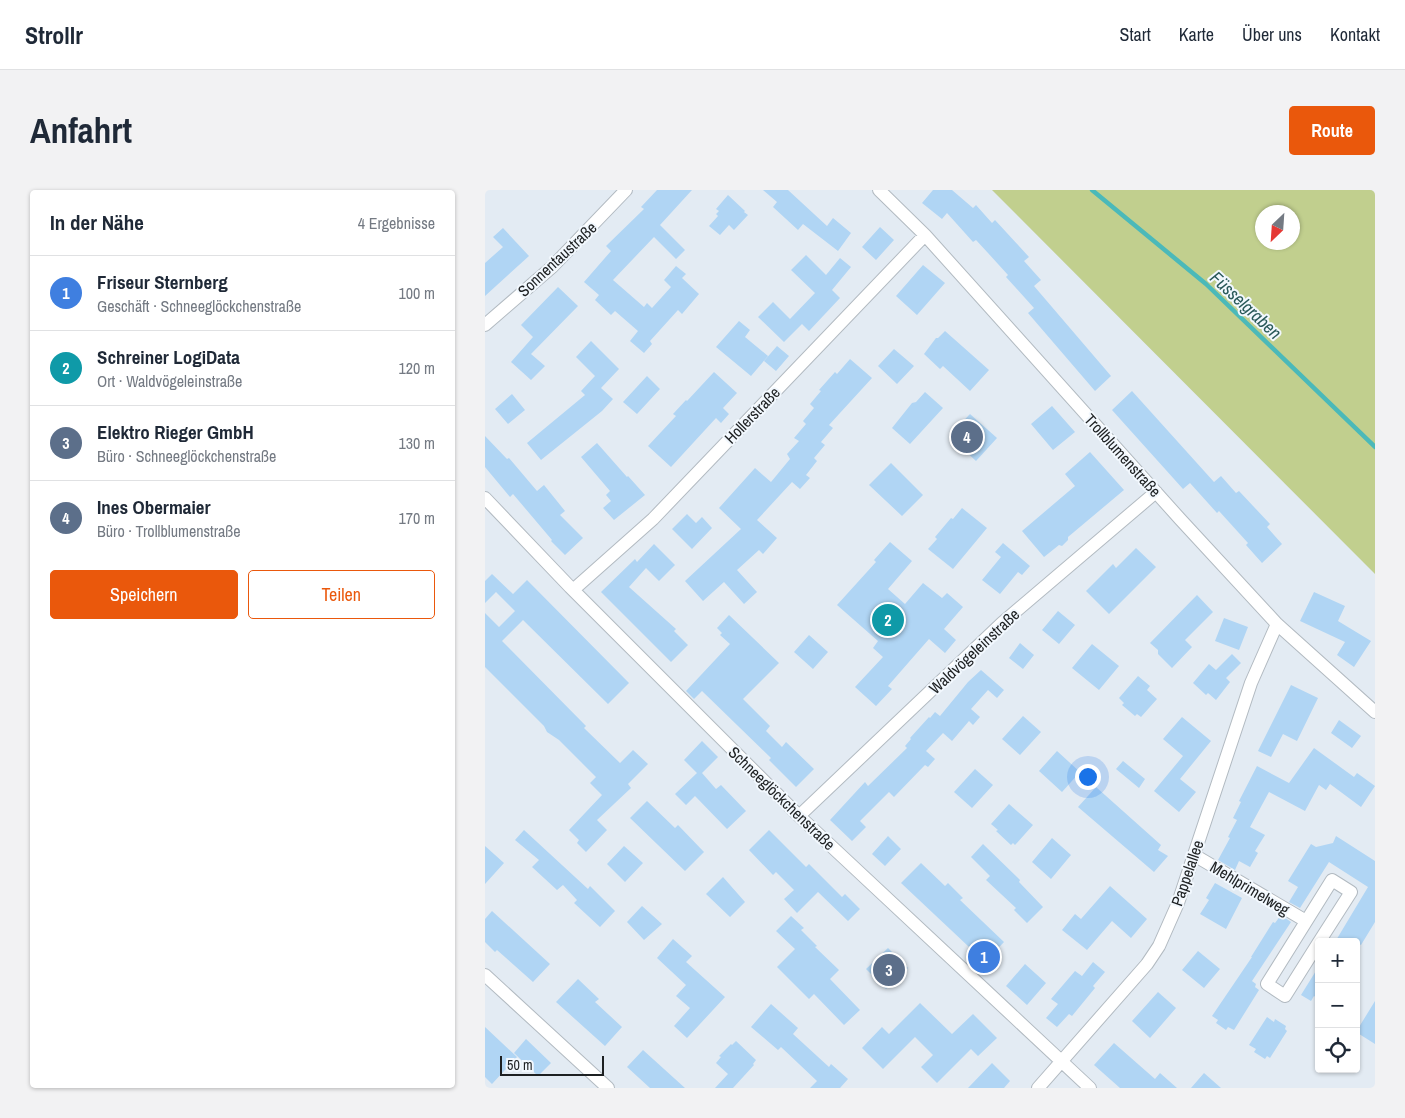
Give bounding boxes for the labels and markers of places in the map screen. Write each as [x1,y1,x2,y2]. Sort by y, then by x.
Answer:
pin: 4 [951,418,983,456]
pin: 2 [872,601,904,639]
pin: 1 [968,938,1000,976]
pin: 3 [873,951,905,989]

